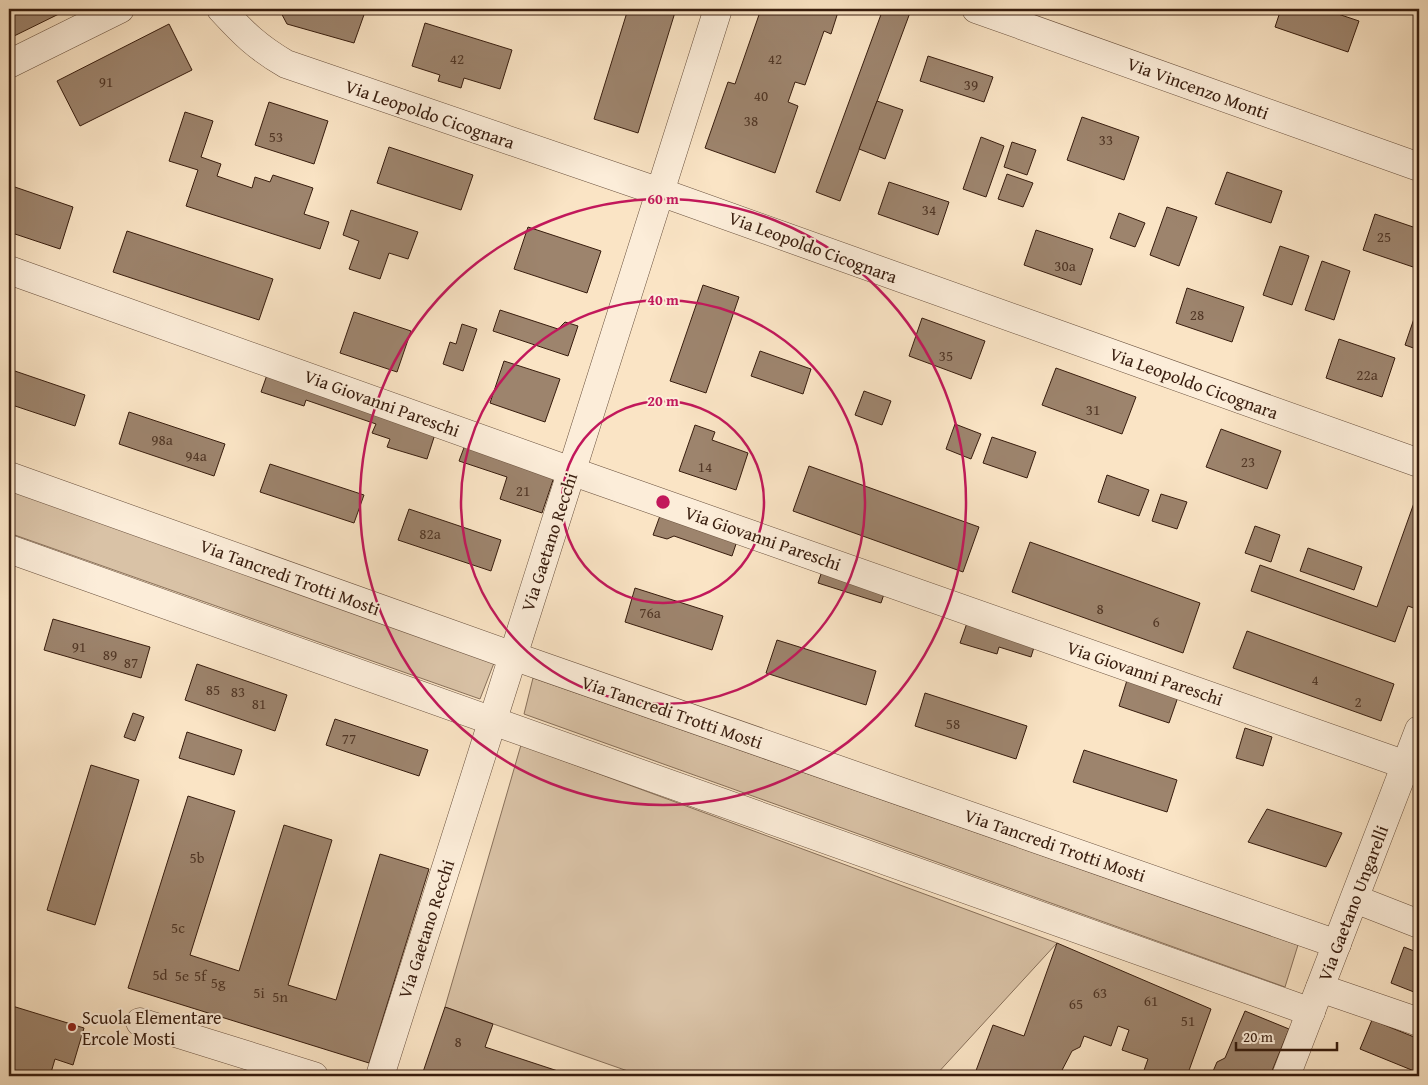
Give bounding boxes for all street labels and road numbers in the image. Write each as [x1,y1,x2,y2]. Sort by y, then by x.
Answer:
street label: Via Vincenzo Monti [1123,50,1273,126]
street label: Via Leopoldo Cicognara [342,72,519,156]
street label: Via Leopoldo Cicognara [725,204,902,290]
street label: Via Leopoldo Cicognara [1106,340,1283,426]
street label: Via Giovanni Pareschi [300,362,464,444]
street label: Via Gaetano Recchi [514,469,584,615]
street label: Via Giovanni Pareschi [681,499,845,577]
street label: Via Tancredi Trotti Mosti [196,532,384,622]
street label: Via Giovanni Pareschi [1063,634,1227,712]
street label: Via Tancredi Trotti Mosti [578,668,766,756]
street label: Via Tancredi Trotti Mosti [961,801,1149,889]
street label: Via Gaetano Ungarelli [1311,821,1395,985]
street label: Via Gaetano Recchi [391,856,461,1002]

